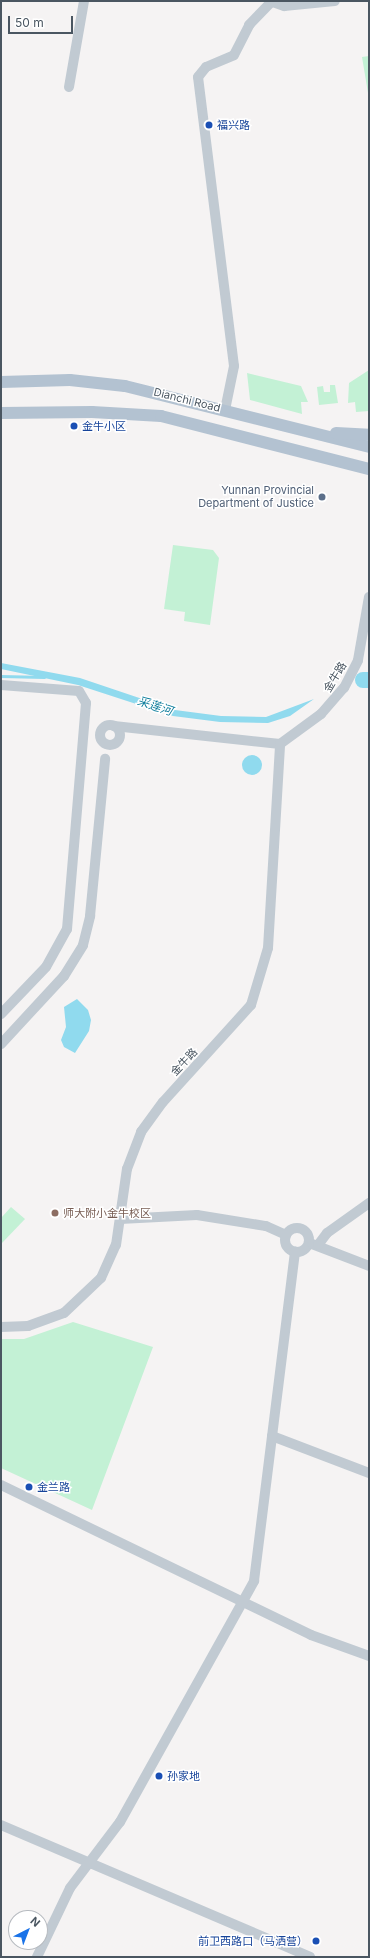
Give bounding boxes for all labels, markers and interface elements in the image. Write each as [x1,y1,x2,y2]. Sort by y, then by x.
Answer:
scale bar [10,8,75,34]
text: 50 m [15,15,44,30]
place label: 福兴路 [217,118,250,132]
marker: 福兴路 [204,120,214,130]
street label: Dianchi Road [152,385,222,415]
place label: 金牛小区 [82,419,126,433]
marker: 金牛小区 [69,421,79,431]
place label: Yunnan Provincial Department of Justice [198,484,314,510]
marker: Yunnan Provincial Department of Justice [317,492,327,502]
street label: 金牛路 [321,659,349,695]
water label: 采莲河 [136,694,174,718]
street label: 金牛路 [168,1045,200,1079]
place label: 师大附小金牛校区 [63,1206,151,1220]
marker: 师大附小金牛校区 [50,1208,60,1218]
place label: 金兰路 [37,1480,70,1494]
marker: 金兰路 [24,1482,34,1492]
place label: 孙家地 [167,1769,200,1783]
marker: 孙家地 [154,1771,164,1781]
north arrow [8,1910,48,1950]
text: N [28,1914,43,1930]
place label: 前卫西路口（马洒营） [198,1934,308,1948]
marker: 前卫西路口（马洒营） [311,1936,321,1946]

